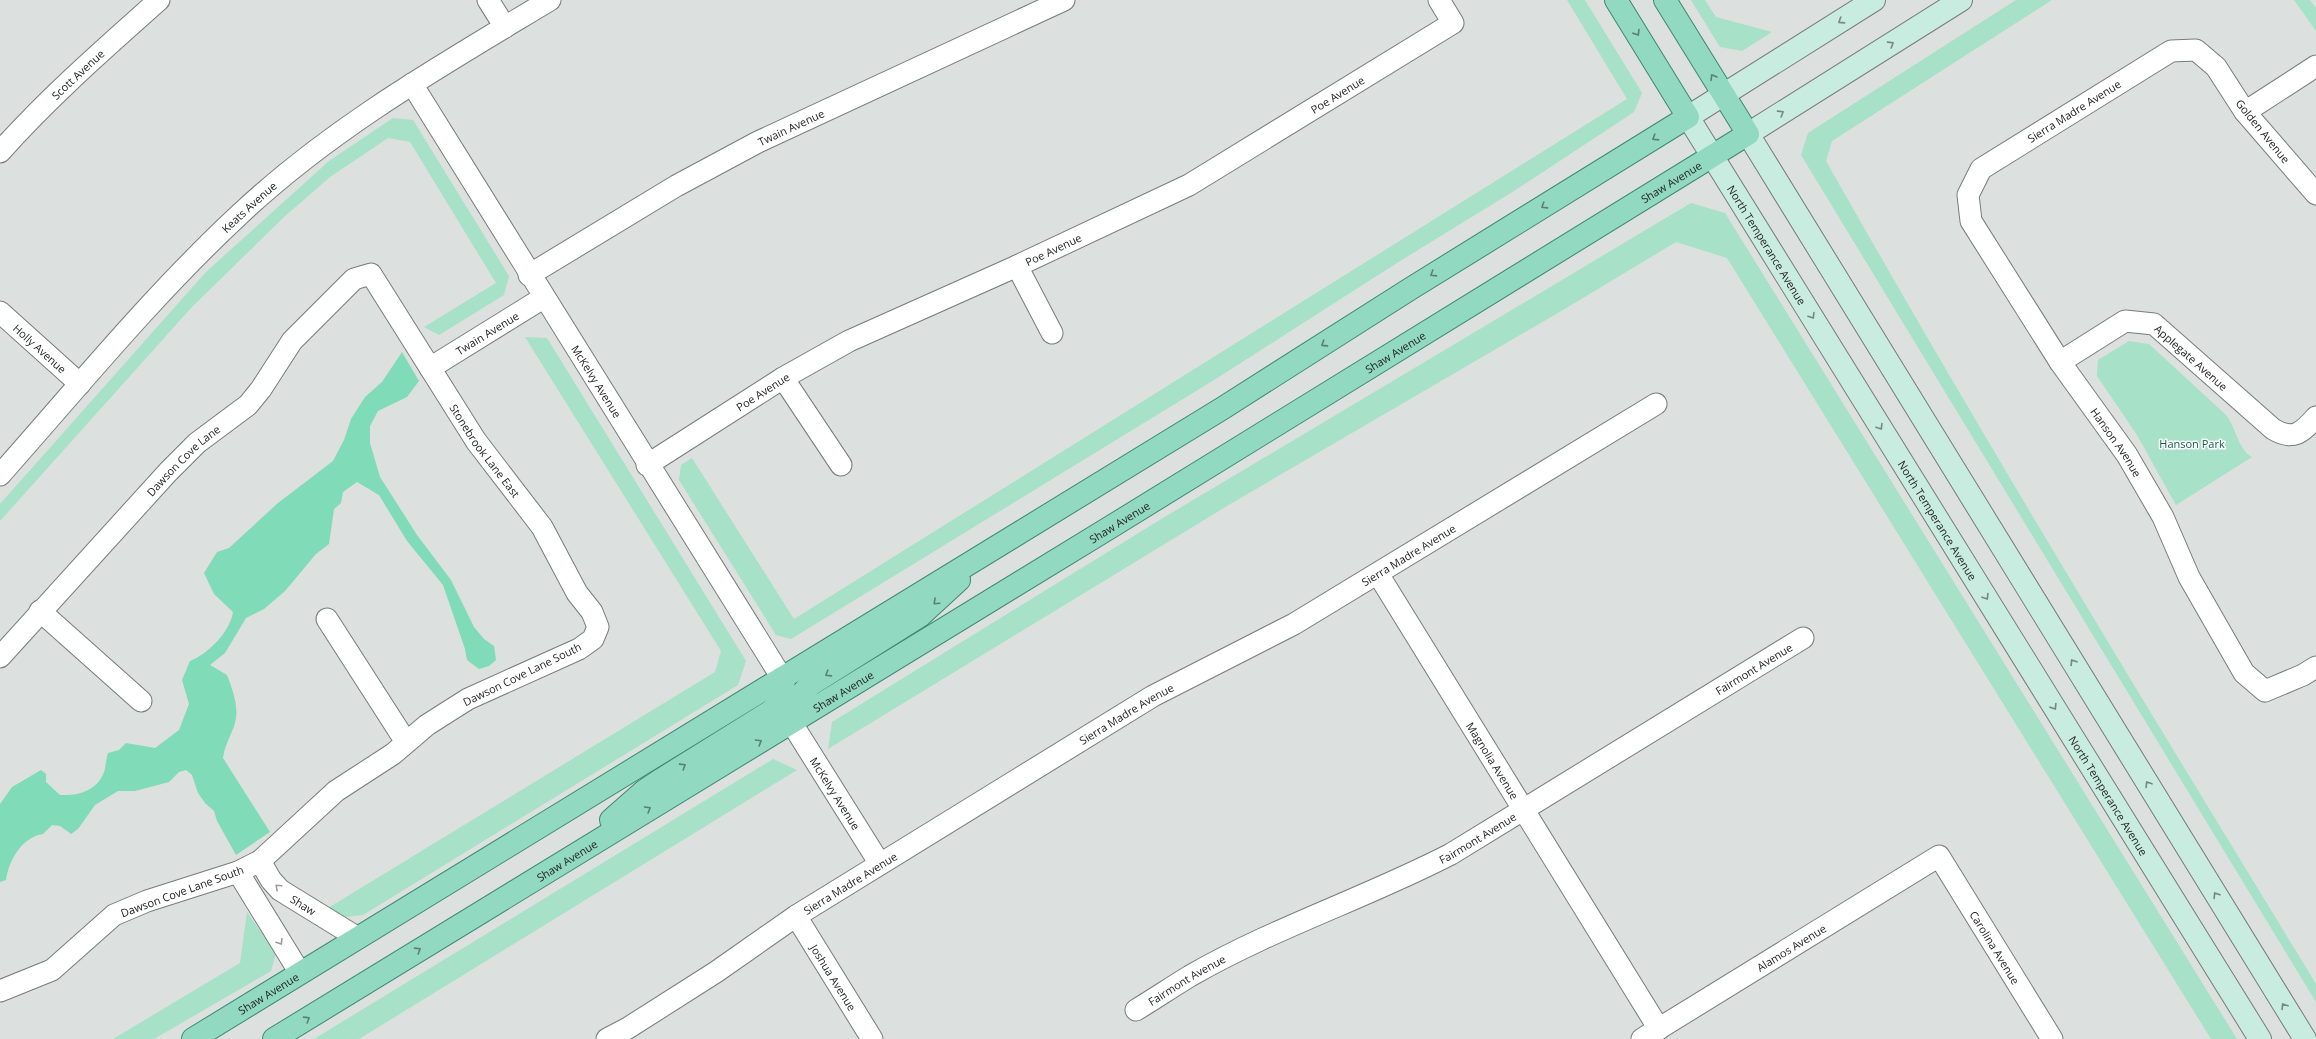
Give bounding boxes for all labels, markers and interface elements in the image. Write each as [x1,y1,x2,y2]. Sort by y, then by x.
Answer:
one-way arrow [1838,16,1845,24]
one-way arrow [1632,29,1639,36]
one-way arrow [1887,41,1894,49]
street label: Scott Avenue [48,46,107,102]
street label: Poe Avenue [1307,72,1367,116]
one-way arrow [1710,74,1717,81]
street label: Sierra Madre Avenue [2024,76,2124,146]
street label: Golden Avenue [2233,96,2293,166]
street label: Twain Avenue [755,105,826,149]
one-way arrow [1777,110,1784,118]
one-way arrow [1652,133,1659,140]
street label: Shaw Avenue [1638,157,1704,206]
street label: Keats Avenue [218,178,279,236]
street label: North Temperance Avenue [1724,182,1810,307]
one-way arrow [1541,201,1548,209]
street label: Poe Avenue [1022,229,1084,269]
one-way arrow [1431,269,1438,276]
street label: Twain Avenue [453,308,521,358]
one-way arrow [1807,312,1814,319]
street label: Holly Avenue [10,320,70,376]
street label: Applegate Avenue [2152,321,2231,393]
street label: Shaw Avenue [1362,327,1428,376]
one-way arrow [1321,339,1328,346]
street label: McKelvy Avenue [569,342,625,420]
street label: Poe Avenue [733,369,792,414]
street label: Stonebrook Lane East [447,401,524,500]
street label: Hanson Avenue [2088,404,2145,479]
street label: Dawson Cove Lane [143,421,223,499]
one-way arrow [1876,423,1883,430]
park label: Hanson Park [2159,436,2225,451]
street label: North Temperance Avenue [1895,457,1981,583]
street label: Shaw Avenue [1086,497,1152,546]
street label: Sierra Madre Avenue [1358,520,1458,589]
one-way arrow [1981,593,1989,600]
one-way arrow [933,597,940,604]
street label: Dawson Cove Lane South [460,639,584,709]
street label: Fairmont Avenue [1712,639,1795,698]
one-way arrow [2070,659,2077,666]
street label: Shaw Avenue [810,667,876,715]
one-way arrow [825,669,832,676]
street label: Sierra Madre Avenue [1076,679,1176,747]
one-way arrow [2050,703,2057,710]
street label: Magnolia Avenue [1463,719,1523,802]
street label: North Temperance Avenue [2066,733,2152,858]
one-way arrow [755,739,762,746]
street label: McKelvy Avenue [807,754,864,832]
one-way arrow [679,763,686,770]
one-way arrow [2145,781,2153,788]
one-way arrow [644,806,651,814]
street label: Fairmont Avenue [1436,808,1519,867]
street label: Shaw Avenue [533,836,600,884]
street label: Sierra Madre Avenue [800,848,900,917]
street label: Dawson Cove Lane South [118,862,246,920]
one-way arrow [275,884,283,892]
street label: Shaw [288,891,320,918]
one-way arrow [2214,892,2221,899]
street label: Carolina Avenue [1967,908,2024,987]
street label: Alamos Avenue [1753,920,1829,974]
one-way arrow [275,938,283,945]
street label: Joshua Avenue [807,940,860,1013]
one-way arrow [414,948,421,955]
street label: Fairmont Avenue [1145,951,1228,1008]
street label: Shaw Avenue [235,969,301,1017]
one-way arrow [2282,1003,2289,1010]
one-way arrow [303,1016,310,1023]

